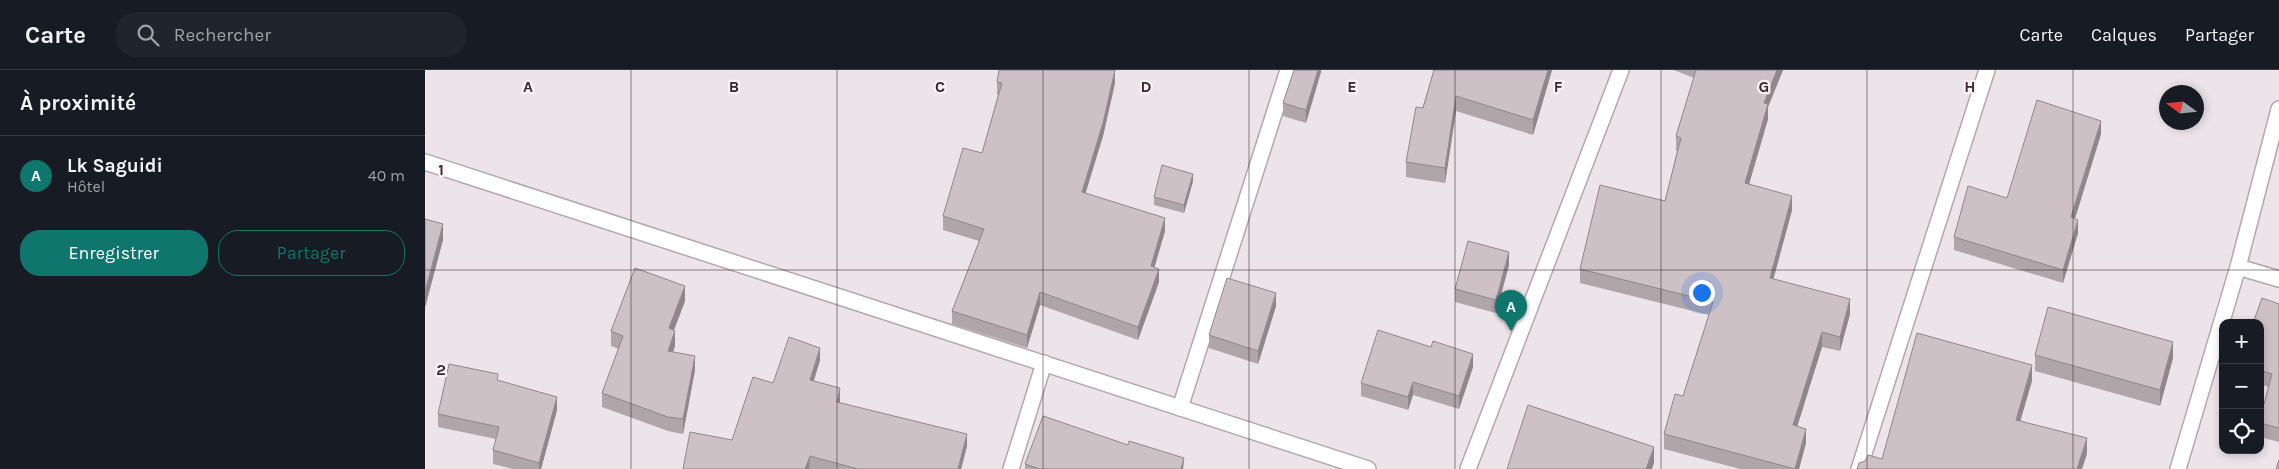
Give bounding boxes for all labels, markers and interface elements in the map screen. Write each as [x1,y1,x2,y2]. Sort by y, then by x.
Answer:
search box [116,12,466,57]
text: Carte [25,21,86,49]
icon: search [134,21,162,49]
text: Rechercher [174,24,271,46]
text: Carte [2019,24,2063,46]
text: Calques [2091,24,2157,46]
text: Partager [2185,24,2254,46]
text: A [523,77,533,96]
text: B [729,77,739,96]
text: C [935,77,945,96]
text: D [1141,77,1152,96]
text: E [1347,77,1357,96]
text: F [1554,77,1563,96]
text: G [1759,77,1769,96]
text: H [1964,77,1976,96]
north arrow [2159,85,2204,130]
text: À proximité [20,91,136,115]
text: Lk Saguidi [67,155,163,177]
text: 1 [438,160,444,179]
text: A [31,166,41,185]
text: 40 m [368,166,405,185]
text: Hôtel [67,177,105,196]
button: Enregistrer [20,230,208,276]
button: Partager [218,230,405,276]
your location [1689,280,1715,306]
pin: A [1495,290,1527,331]
map controls [2219,319,2264,454]
button: + [2219,319,2264,364]
text: 2 [436,360,446,379]
button: − [2219,364,2264,409]
button: locate [2219,409,2264,454]

